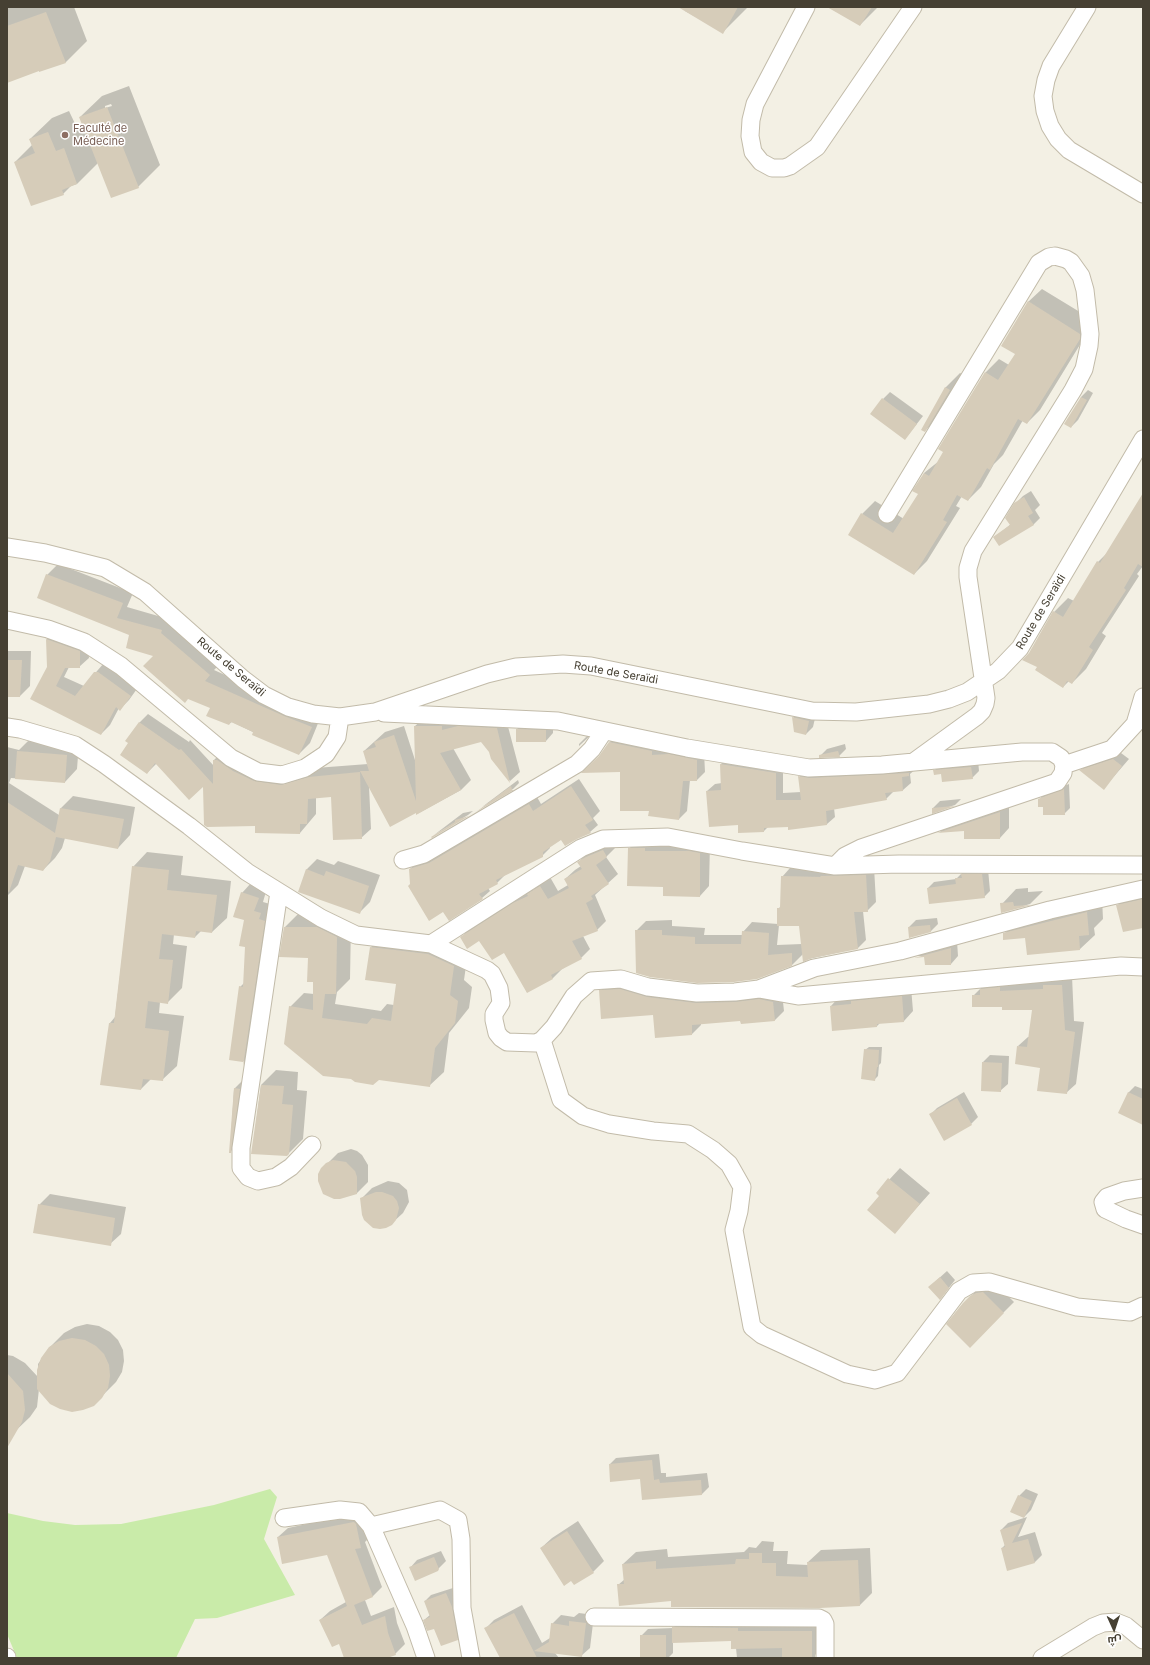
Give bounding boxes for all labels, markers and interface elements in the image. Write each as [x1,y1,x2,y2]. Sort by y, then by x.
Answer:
place label: Faculté de Médecine [73,122,127,148]
marker: Faculté de Médecine [60,130,70,140]
street label: Route de Seraïdi [1013,572,1069,652]
street label: Route de Seraïdi [194,635,268,699]
street label: Route de Seraïdi [573,659,659,687]
north arrow [1094,1609,1134,1649]
text: ش [1107,1634,1122,1648]

